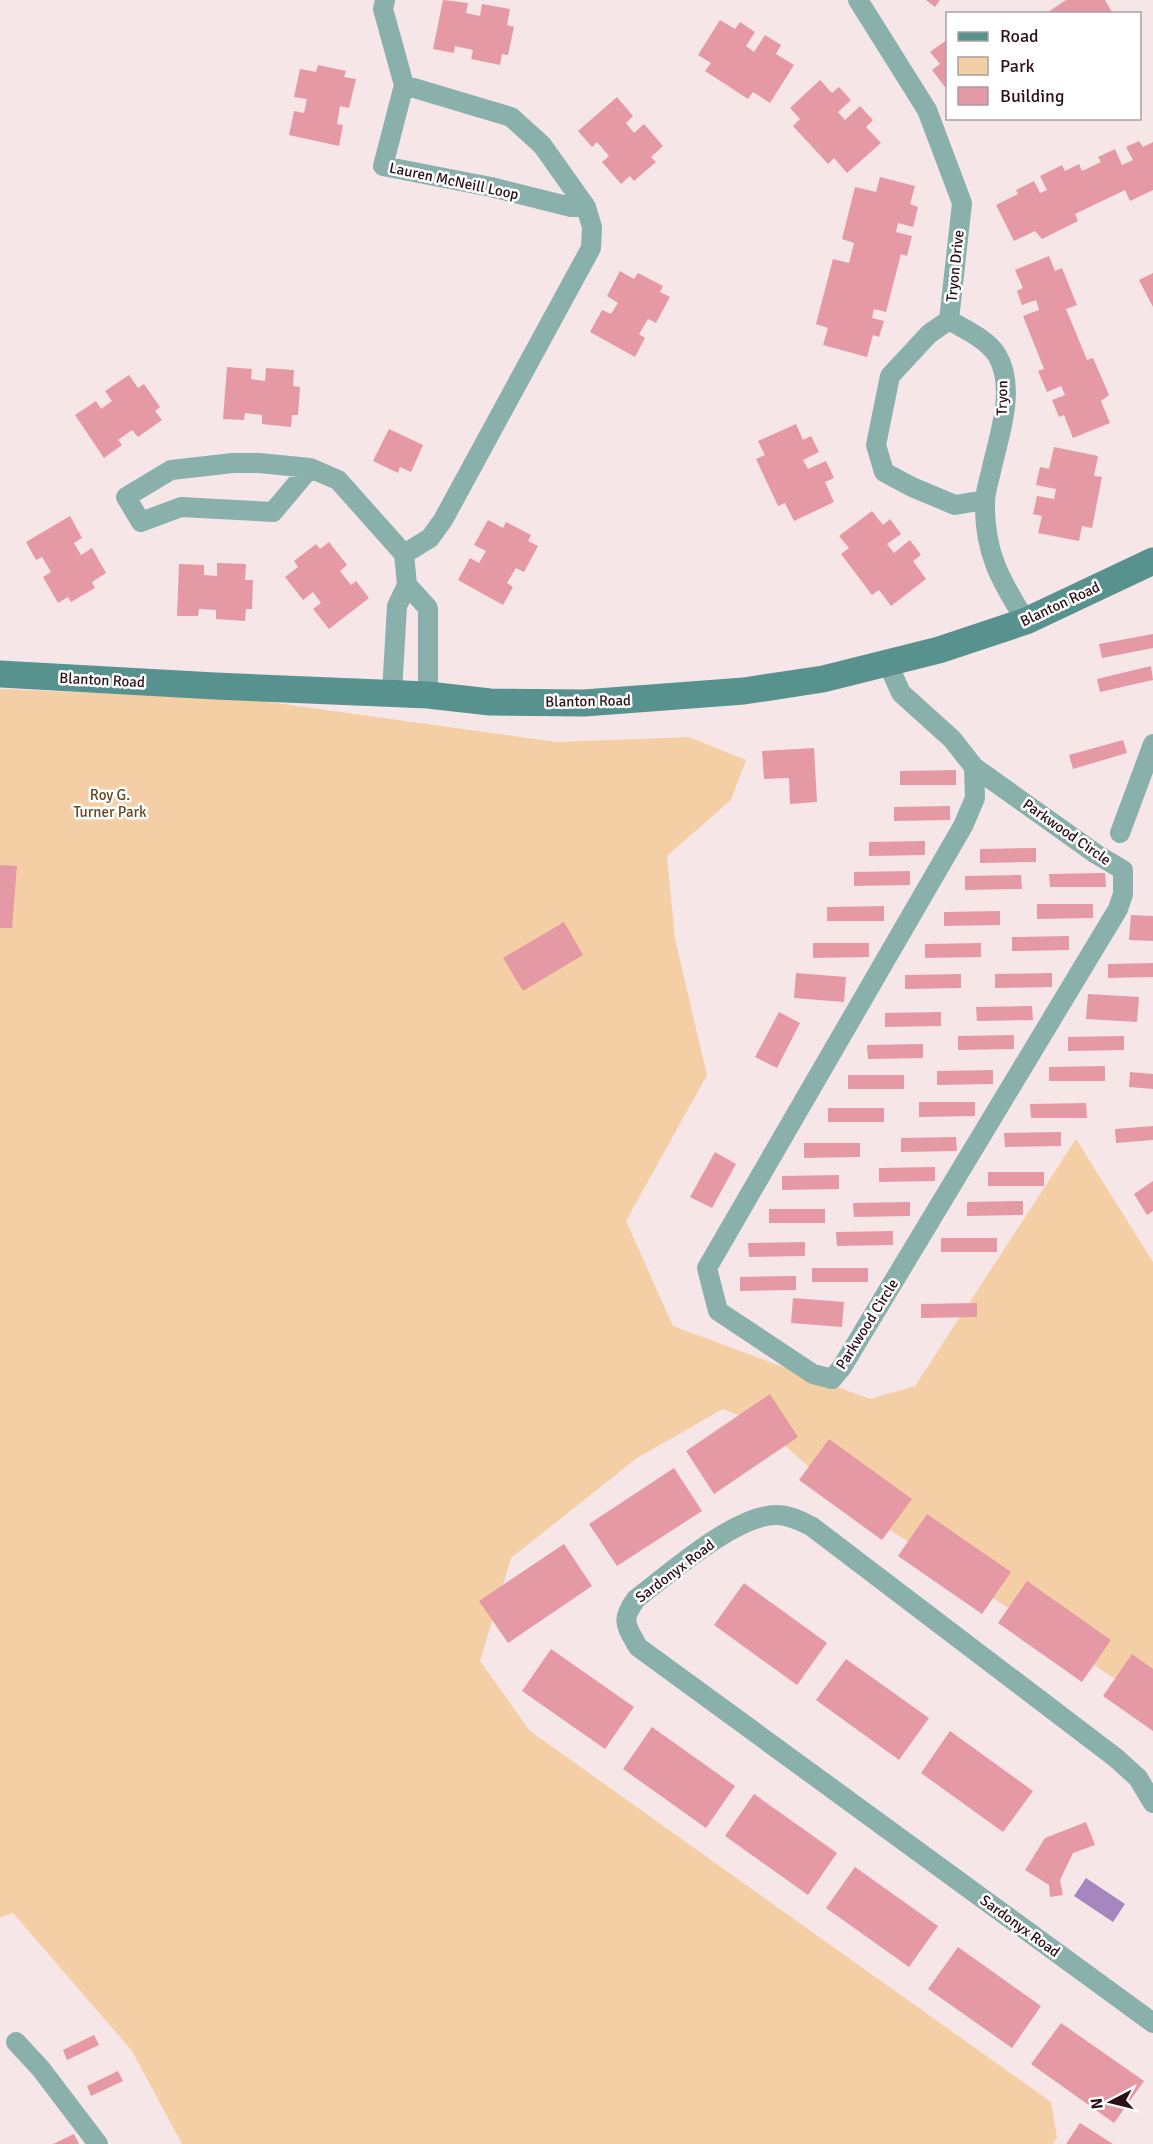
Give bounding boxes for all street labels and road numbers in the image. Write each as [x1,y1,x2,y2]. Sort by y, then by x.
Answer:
street label: Lauren McNeill Loop [388,159,520,203]
street label: Tryon Drive [942,229,968,303]
street label: Tryon [993,380,1011,416]
street label: Blanton Road [1017,578,1103,630]
street label: Blanton Road [59,669,145,691]
street label: Blanton Road [545,691,631,711]
street label: Parkwood Circle [1019,795,1115,869]
street label: Parkwood Circle [832,1275,902,1373]
street label: Sardonyx Road [632,1535,718,1607]
street label: Sardonyx Road [977,1891,1063,1961]

